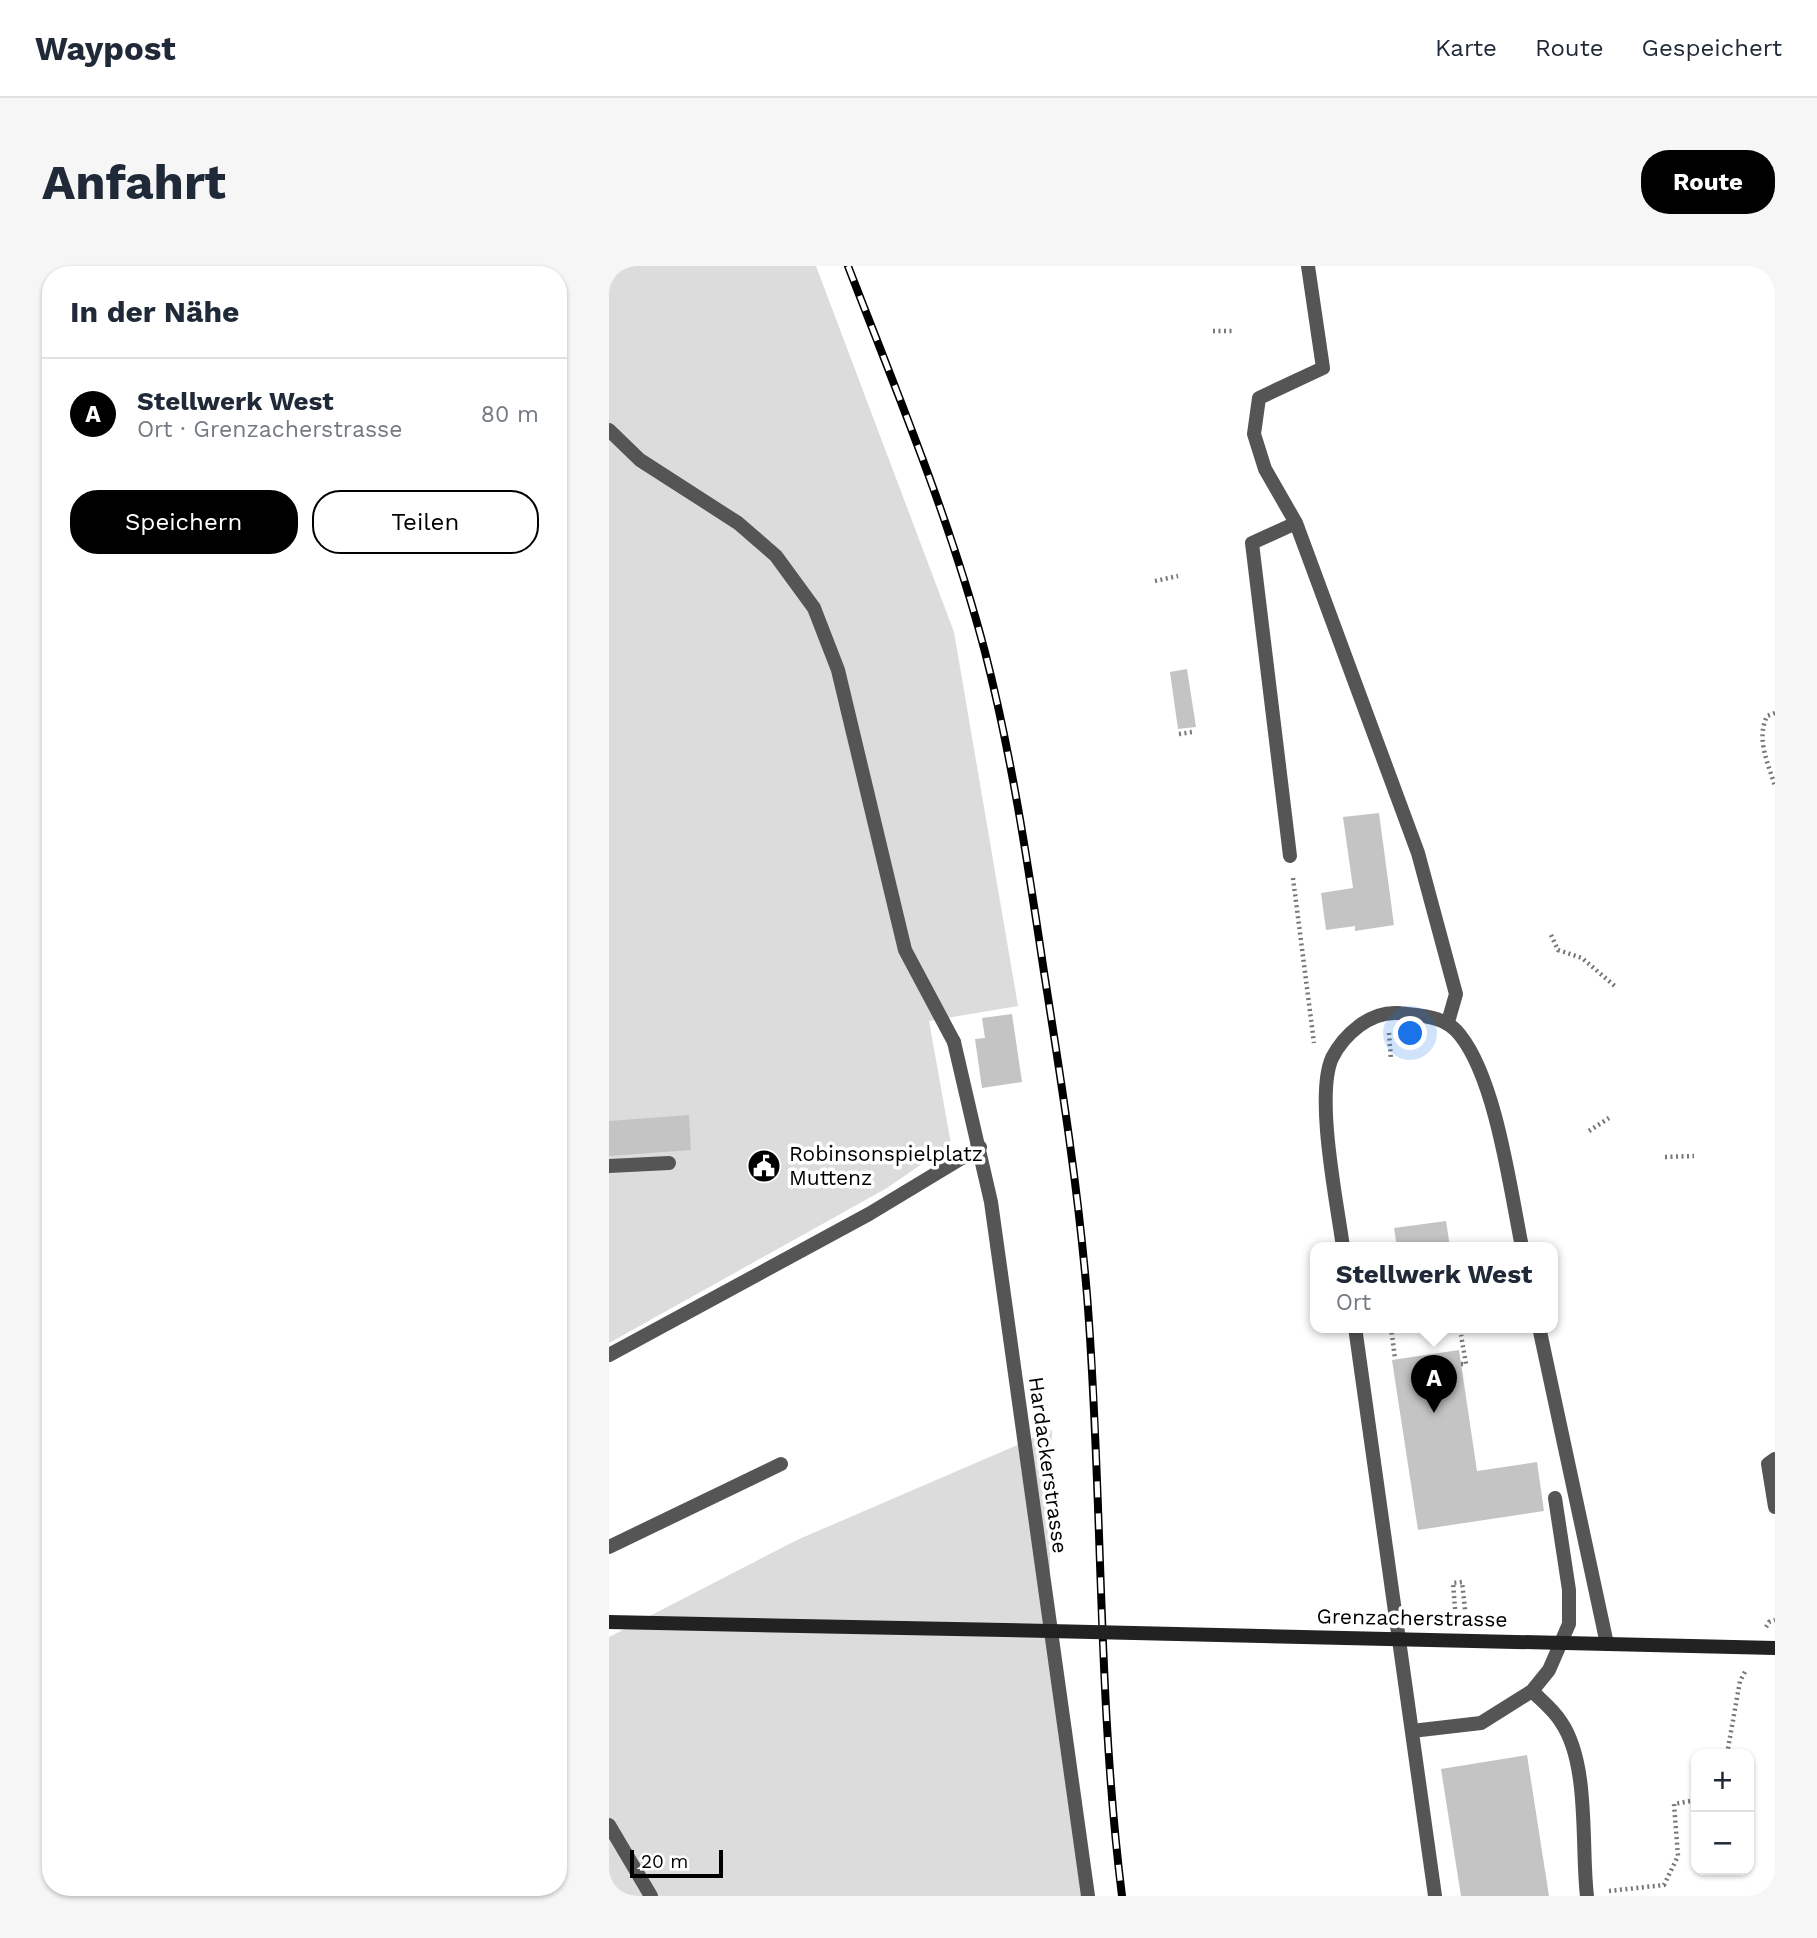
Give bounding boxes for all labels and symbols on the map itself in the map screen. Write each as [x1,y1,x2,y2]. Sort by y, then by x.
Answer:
your location [1393,1016,1427,1050]
place label: Robinsonspielplatz Muttenz [789,1141,983,1190]
public building icon: Robinsonspielplatz Muttenz [745,1147,783,1185]
pin: A [1411,1355,1457,1413]
street label: Hardackerstrasse [1024,1375,1073,1555]
street label: Grenzacherstrasse [1316,1603,1508,1632]
scale bar [630,1847,723,1879]

